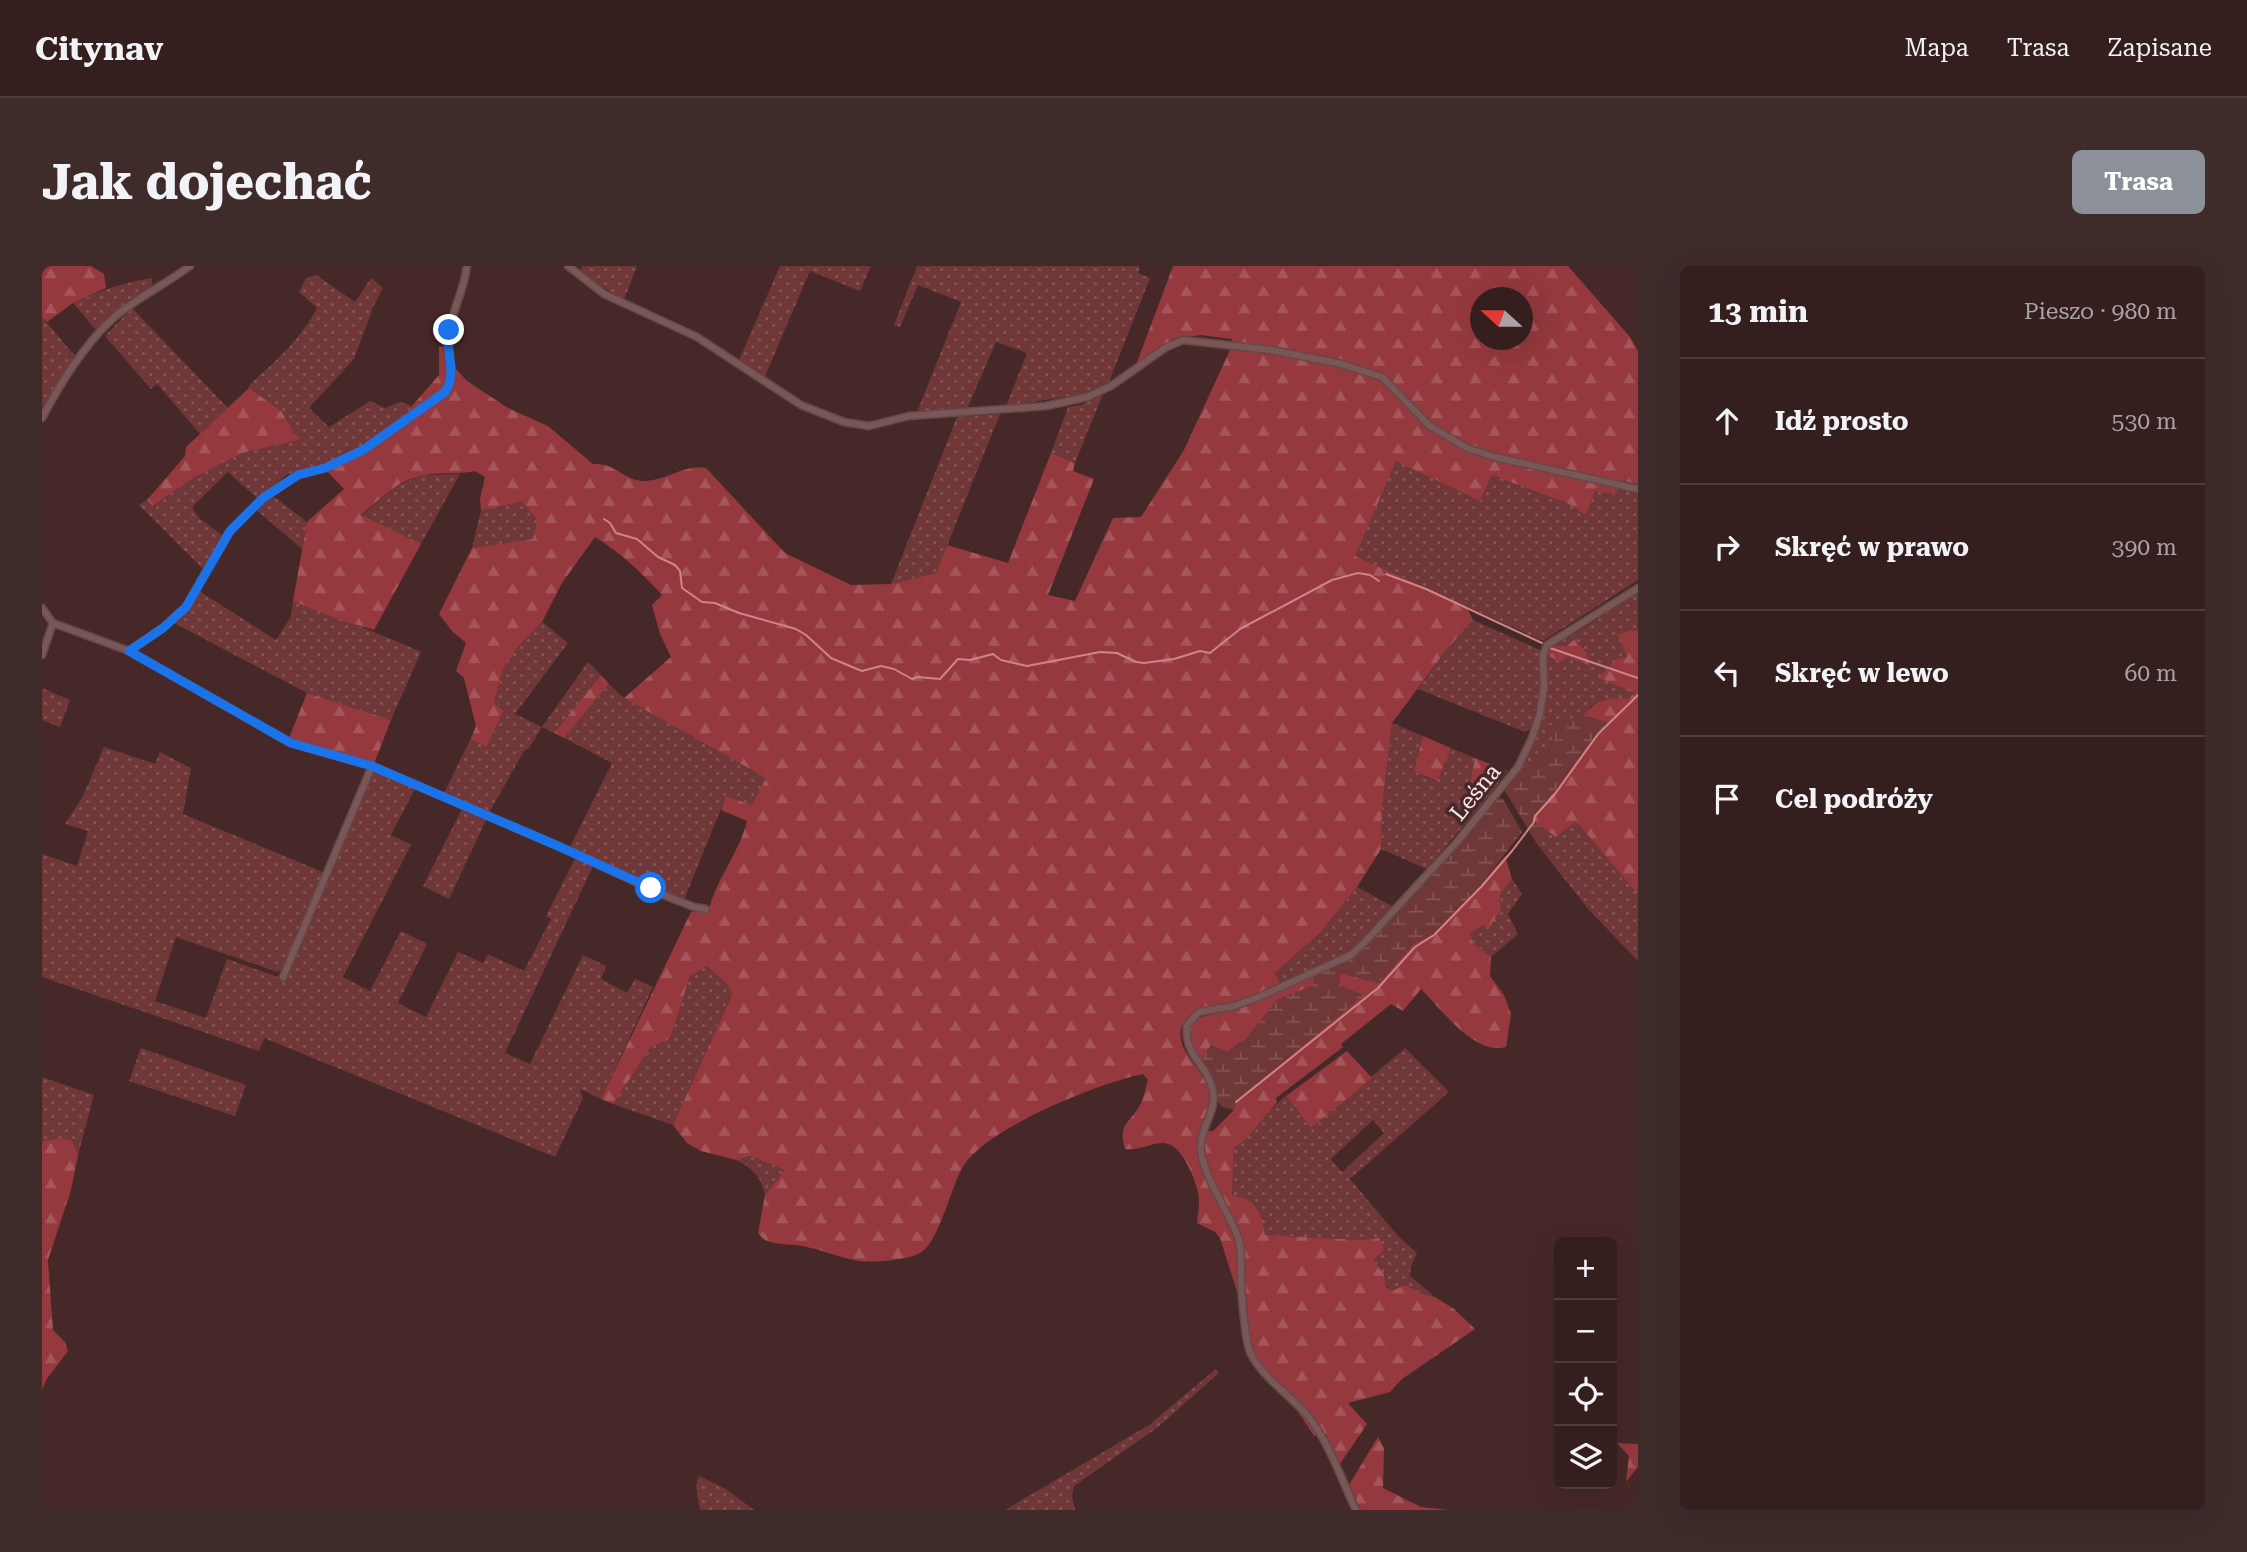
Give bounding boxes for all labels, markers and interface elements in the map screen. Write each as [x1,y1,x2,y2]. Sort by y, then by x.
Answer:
text: Citynav [35,29,163,68]
text: Mapa [1905,34,1969,62]
text: Trasa [2007,34,2069,62]
text: Zapisane [2107,34,2212,62]
button: Trasa [2072,150,2205,214]
text: Jak dojechać [42,154,372,211]
north arrow [1470,287,1533,350]
text: 13 min [1708,294,1808,329]
text: Pieszo · 980 m [2024,298,2177,325]
route end [433,314,464,345]
icon: ahead [1708,402,1746,440]
text: Idź prosto [1775,406,1909,436]
text: 530 m [2112,408,2177,435]
icon: right [1708,528,1746,566]
text: Skręć w prawo [1775,532,1969,562]
text: 390 m [2112,534,2177,561]
icon: left [1708,654,1746,692]
text: Skręć w lewo [1775,658,1949,688]
text: 60 m [2124,660,2177,687]
street label: Leśna [1444,758,1507,826]
icon: arrive [1708,780,1746,818]
text: Cel podróży [1775,784,1933,814]
route start [635,872,666,903]
map controls [1554,1237,1617,1489]
button: + [1554,1237,1617,1300]
button: − [1554,1300,1617,1363]
button: locate [1554,1363,1617,1426]
button: layers [1554,1426,1617,1489]

